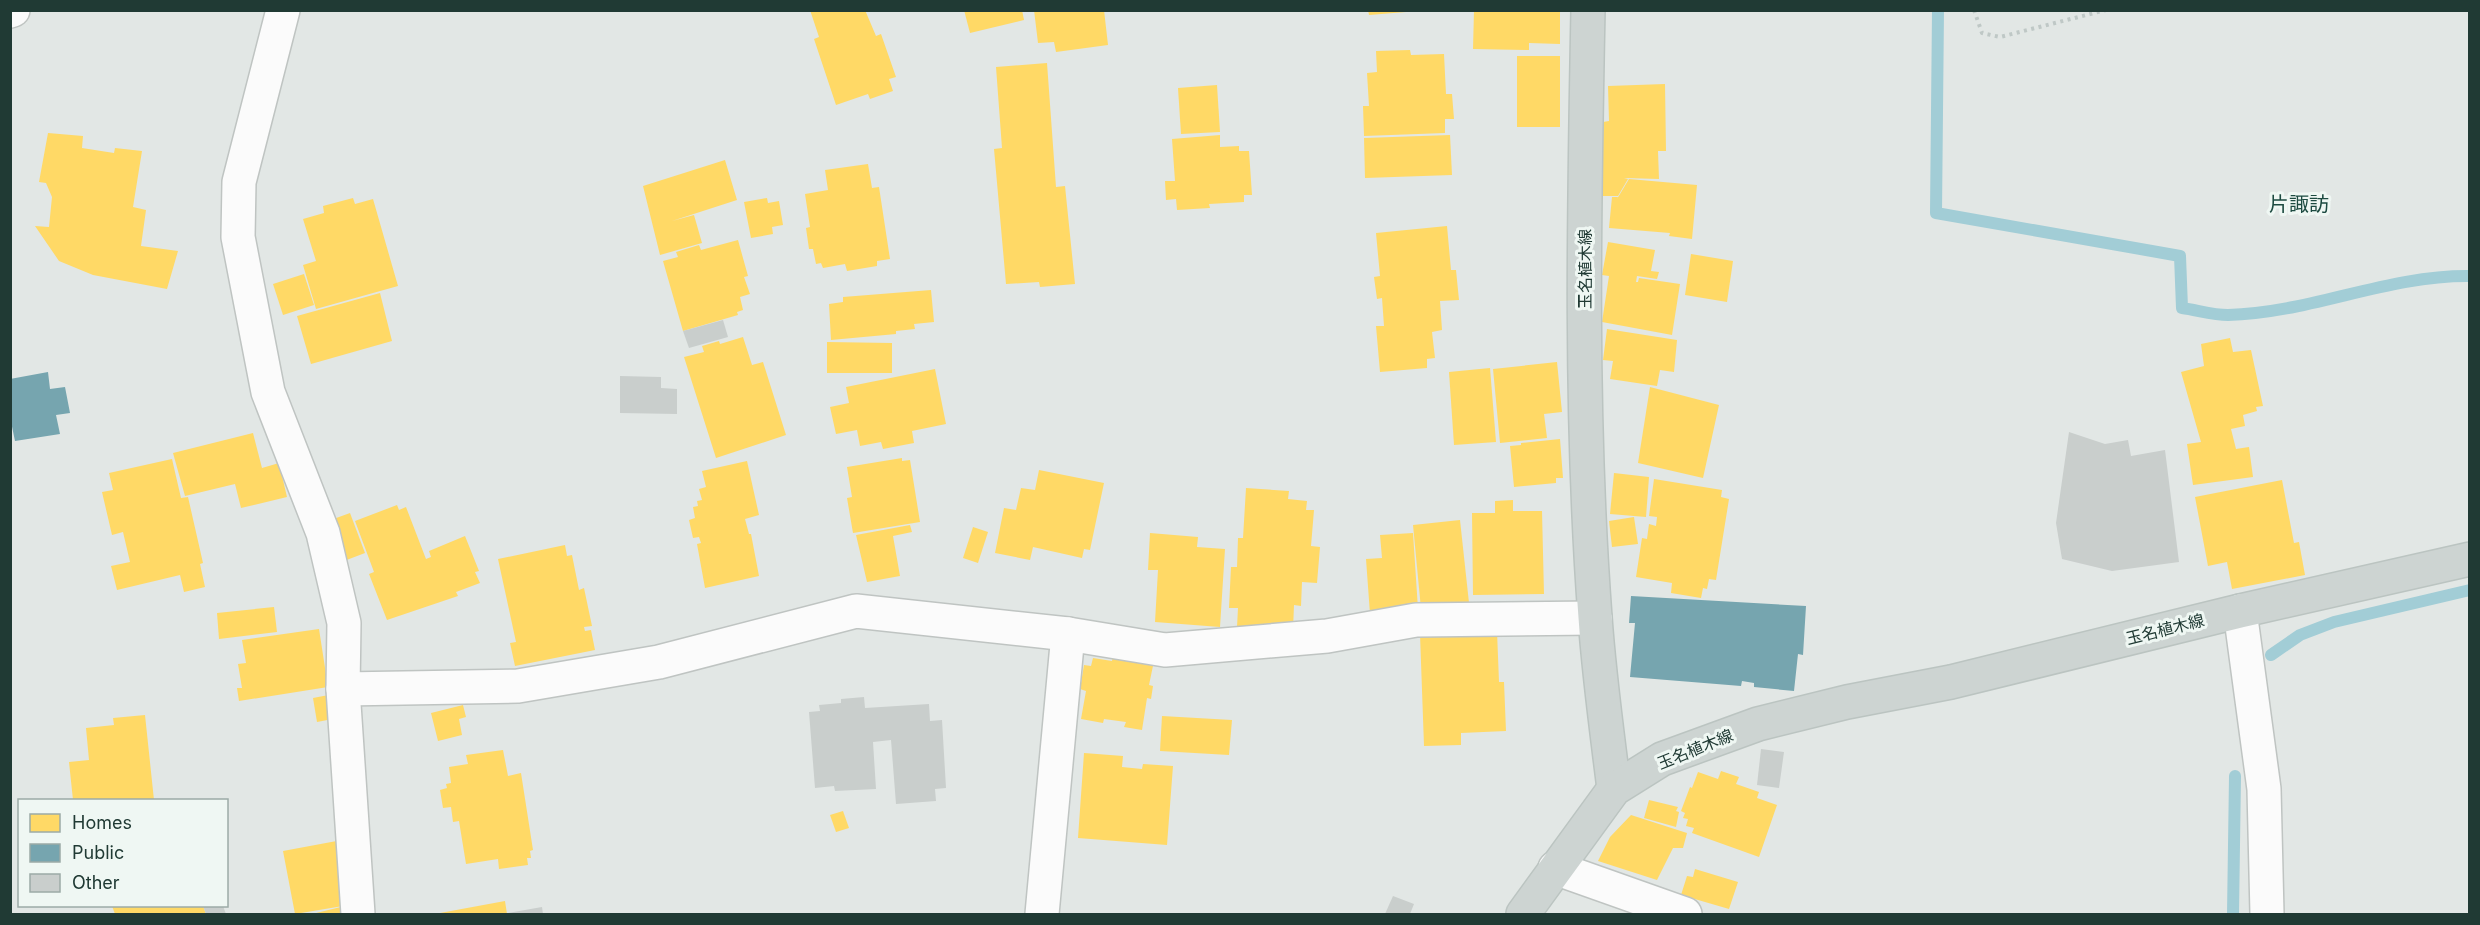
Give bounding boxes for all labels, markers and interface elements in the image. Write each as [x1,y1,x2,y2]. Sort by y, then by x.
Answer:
district label: 片諏訪 [2269,192,2329,216]
street label: 玉名植木線 [1575,229,1595,309]
street label: 玉名植木線 [2124,610,2206,648]
street label: 玉名植木線 [1654,725,1736,773]
legend [18,799,228,907]
text: Homes [72,812,132,833]
text: Public [72,842,124,863]
text: Other [72,872,120,893]

